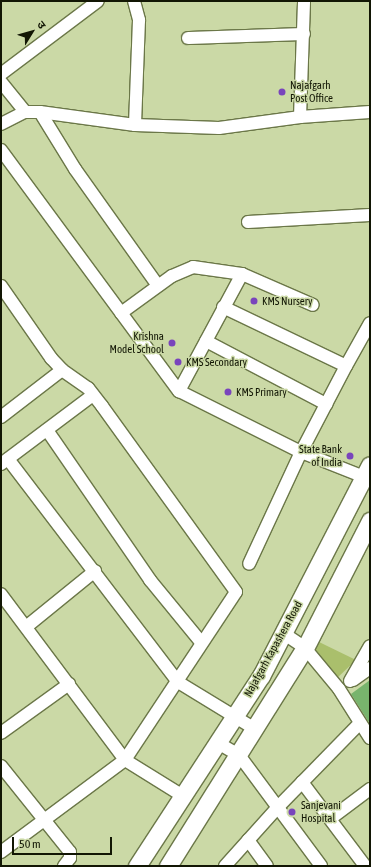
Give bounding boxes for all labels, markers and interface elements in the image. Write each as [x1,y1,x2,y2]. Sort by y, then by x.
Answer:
north arrow [12,12,52,52]
text: उ [35,19,48,31]
place label: Najafgarh Post Office [290,79,333,105]
marker: Najafgarh Post Office [277,87,287,97]
place label: KMS Nursery [262,294,313,308]
marker: KMS Nursery [249,296,259,306]
place label: Krishna Model School [110,330,164,356]
marker: Krishna Model School [167,338,177,348]
place label: KMS Secondary [186,355,247,369]
marker: KMS Secondary [173,357,183,367]
place label: KMS Primary [236,385,287,399]
marker: KMS Primary [223,387,233,397]
place label: State Bank of India [299,443,342,469]
marker: State Bank of India [345,451,355,461]
street label: Najafgarh Kapashera Road [241,599,305,699]
place label: Sanjevani Hospital [301,799,341,825]
marker: Sanjevani Hospital [286,806,298,818]
scale bar [14,829,114,855]
text: 50 m [19,837,41,851]

